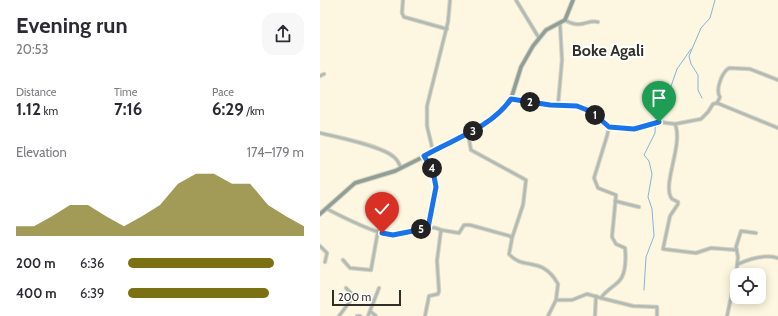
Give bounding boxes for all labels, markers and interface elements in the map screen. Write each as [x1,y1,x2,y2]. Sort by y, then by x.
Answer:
text: Evening run [16,12,128,39]
button: share [262,13,304,55]
text: 20:53 [16,41,49,57]
district label: Boke Agali [572,41,644,60]
pin [642,81,676,122]
text: Distance [16,85,57,99]
text: Time [114,85,137,99]
text: Pace [212,85,234,99]
icon: arrive [648,87,670,109]
pin: 2 [520,92,540,112]
text: 2 [527,95,533,109]
text: 1.12 [16,99,41,119]
text: 7:16 [114,99,142,119]
text: 6:29 [212,99,244,119]
text: km [41,104,58,118]
text: /km [244,104,265,118]
pin: 1 [585,105,605,125]
text: 1 [593,108,597,122]
pin: 3 [463,121,483,141]
text: 3 [470,124,476,138]
text: Elevation [16,144,67,160]
text: 174–179 m [247,144,304,160]
pin: 4 [422,158,442,178]
text: 4 [429,161,435,175]
pin [365,192,399,233]
icon: check [371,198,393,220]
pin: 5 [411,219,431,239]
text: 5 [418,222,424,236]
text: 200 m [16,255,55,271]
text: 6:36 [80,255,105,271]
map controls [730,268,766,304]
button: locate [730,268,766,304]
text: 400 m [16,285,57,301]
text: 6:39 [80,285,105,301]
scale bar [332,288,401,307]
text: 200 m [338,290,371,304]

